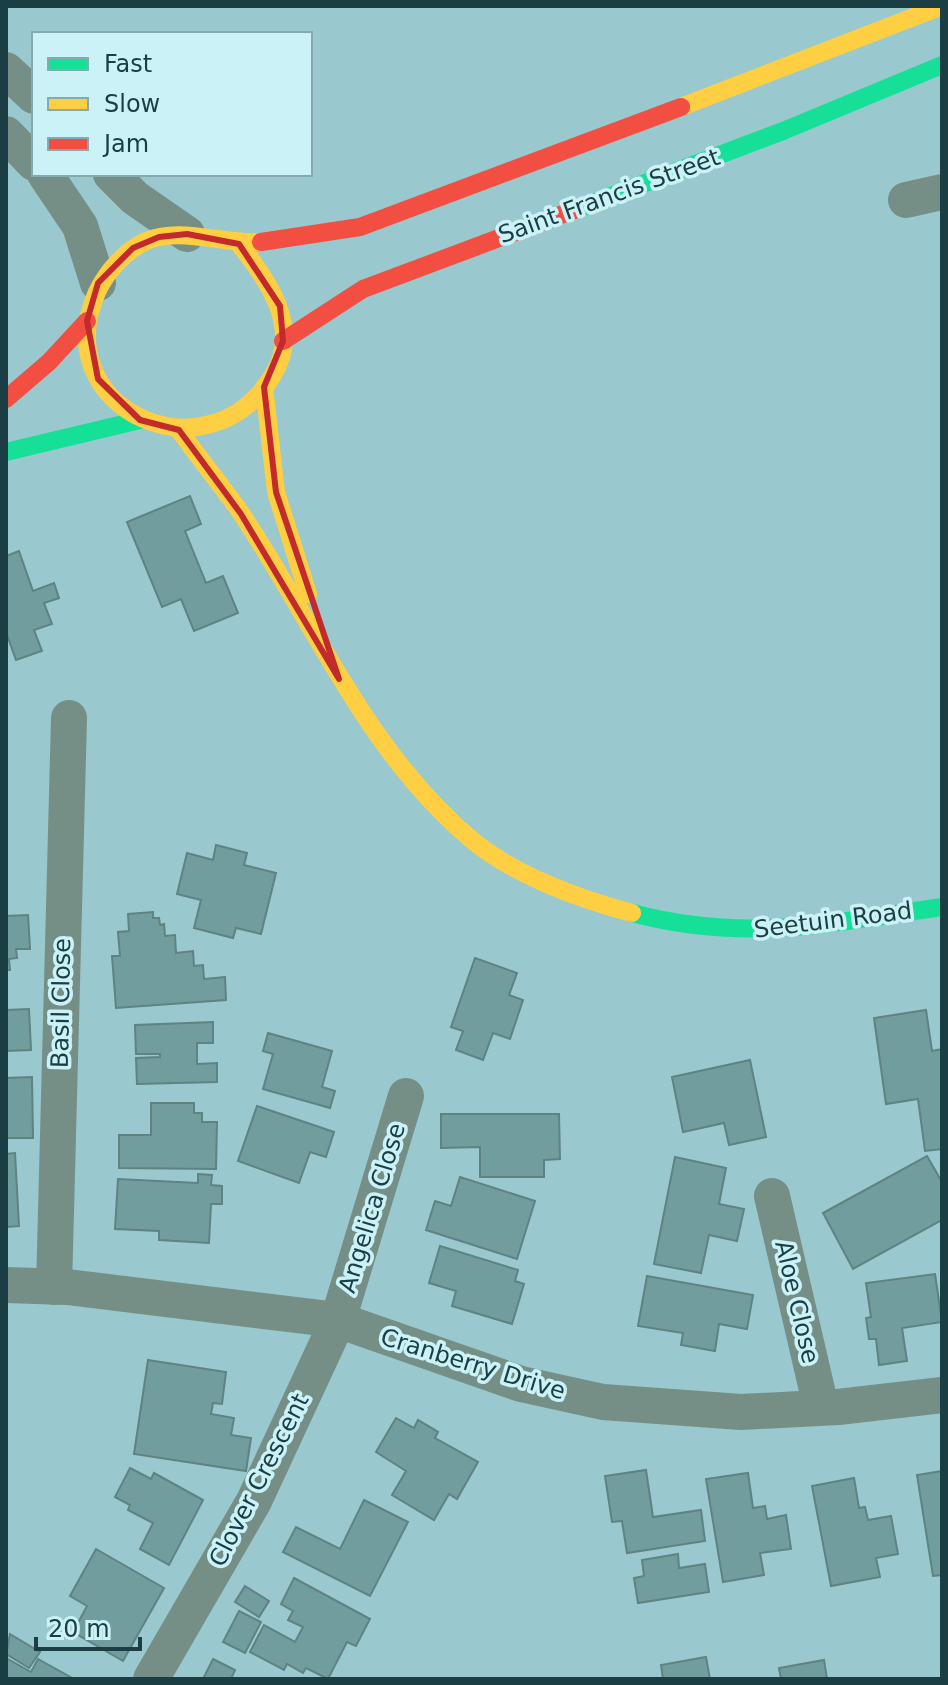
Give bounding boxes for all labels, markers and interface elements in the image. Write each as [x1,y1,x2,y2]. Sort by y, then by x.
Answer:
legend [32,32,312,176]
text: Fast [104,50,152,78]
text: Slow [104,90,160,118]
text: Jam [102,130,149,158]
street label: Saint Francis Street [494,143,724,249]
street label: Seetuin Road [752,896,914,944]
street label: Basil Close [46,938,76,1068]
street label: Angelica Close [333,1120,411,1296]
street label: Aloe Close [769,1238,825,1366]
street label: Cranberry Drive [377,1323,569,1405]
street label: Clover Crescent [203,1389,315,1571]
scale bar [36,1601,140,1651]
text: 20 m [48,1615,110,1643]

